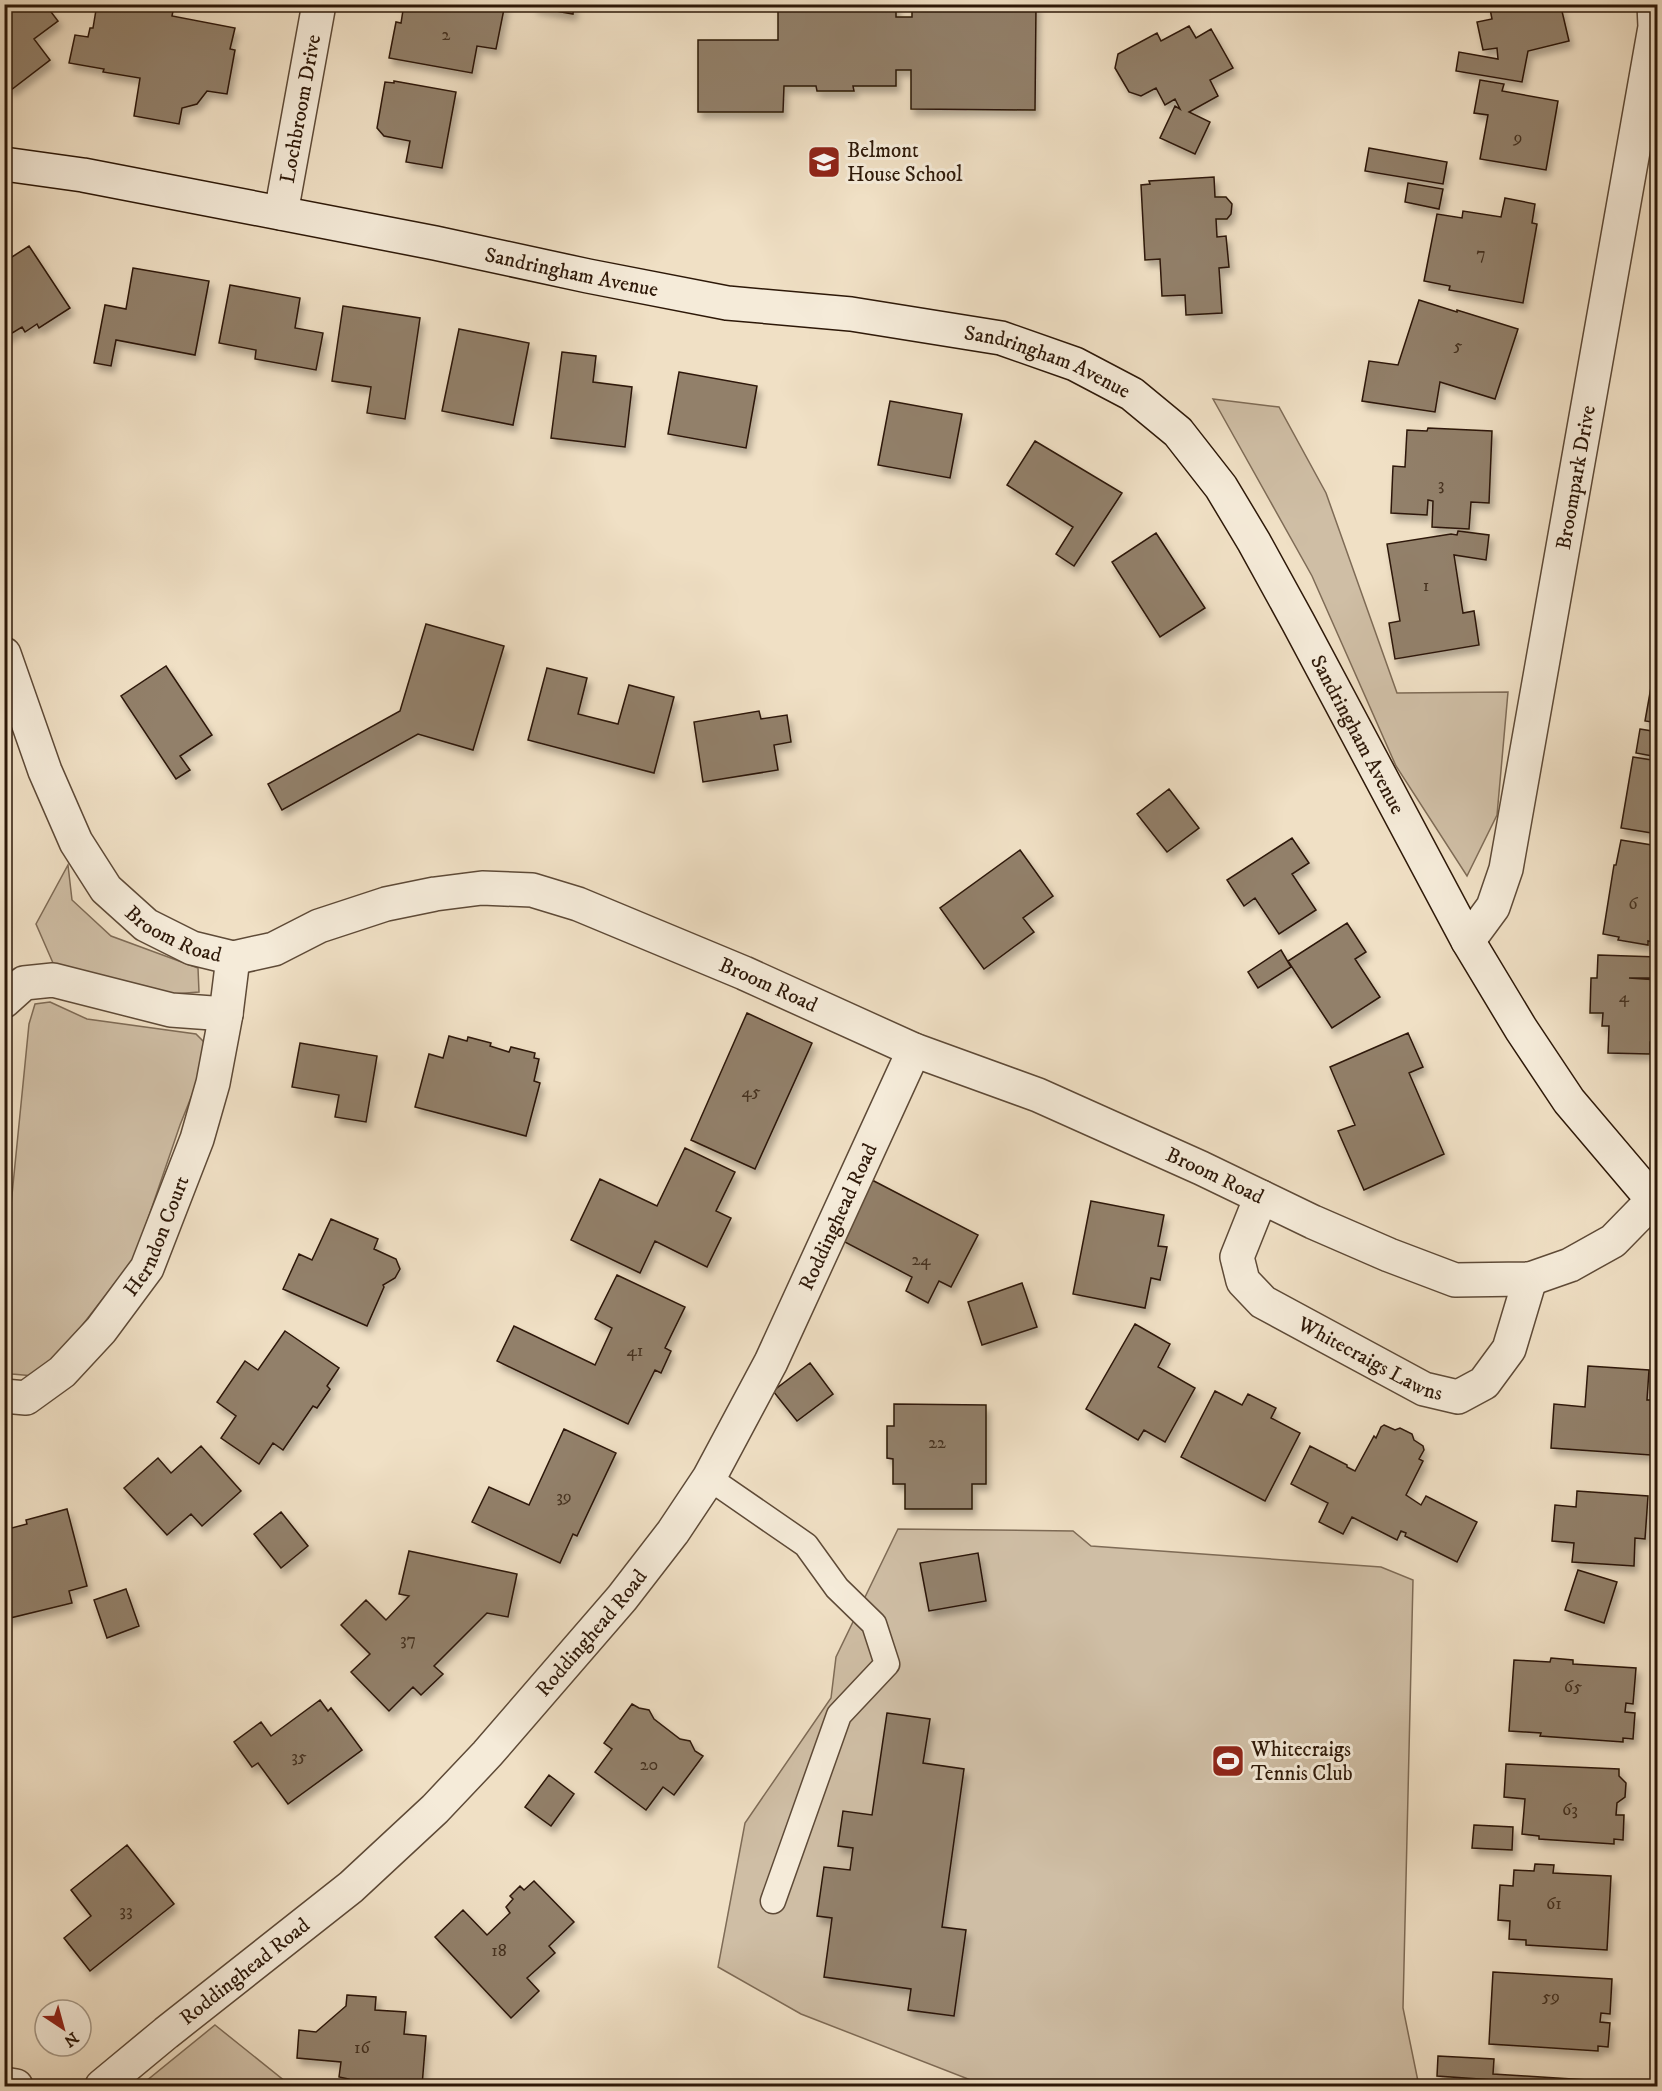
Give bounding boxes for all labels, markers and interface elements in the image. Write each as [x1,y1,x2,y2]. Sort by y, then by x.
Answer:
house number: 2 [442,24,451,46]
street label: Lochbroom Drive [275,32,327,185]
house number: 9 [1513,127,1522,149]
place label: Belmont House School [847,138,963,188]
school or university icon: Belmont House School [806,144,842,180]
street label: Sandringham Avenue [482,242,661,303]
house number: 7 [1476,243,1486,265]
street label: Sandringham Avenue [962,320,1135,405]
house number: 5 [1454,335,1463,357]
street label: Broompark Drive [1551,403,1602,552]
house number: 3 [1438,474,1444,496]
house number: 1 [1423,575,1429,597]
street label: Sandringham Avenue [1304,651,1410,819]
house number: 6 [1628,893,1638,915]
street label: Broom Road [119,900,225,969]
street label: Broom Road [715,952,822,1019]
house number: 4 [1619,986,1630,1008]
house number: 45 [741,1081,761,1103]
street label: Roddinghead Road [794,1139,884,1295]
street label: Broom Road [1162,1142,1268,1211]
street label: Herndon Court [118,1172,196,1302]
house number: 24 [911,1249,931,1271]
street label: Whitecraigs Lawns [1292,1311,1445,1407]
house number: 41 [627,1340,643,1362]
house number: 22 [928,1432,946,1454]
house number: 39 [556,1486,572,1508]
street label: Roddinghead Road [531,1564,654,1702]
house number: 37 [400,1629,416,1651]
house number: 65 [1564,1676,1582,1698]
place label: Whitecraigs Tennis Club [1250,1737,1353,1787]
sports icon: Whitecraigs Tennis Club [1210,1743,1246,1779]
house number: 35 [291,1746,307,1768]
house number: 20 [640,1754,658,1776]
house number: 63 [1562,1799,1578,1821]
house number: 61 [1546,1893,1562,1915]
house number: 33 [119,1900,133,1922]
street label: Roddinghead Road [175,1912,316,2031]
house number: 18 [491,1940,507,1962]
house number: 59 [1542,1986,1560,2008]
north arrow [33,1998,93,2058]
text: N [60,2027,82,2051]
house number: 16 [354,2037,371,2059]

